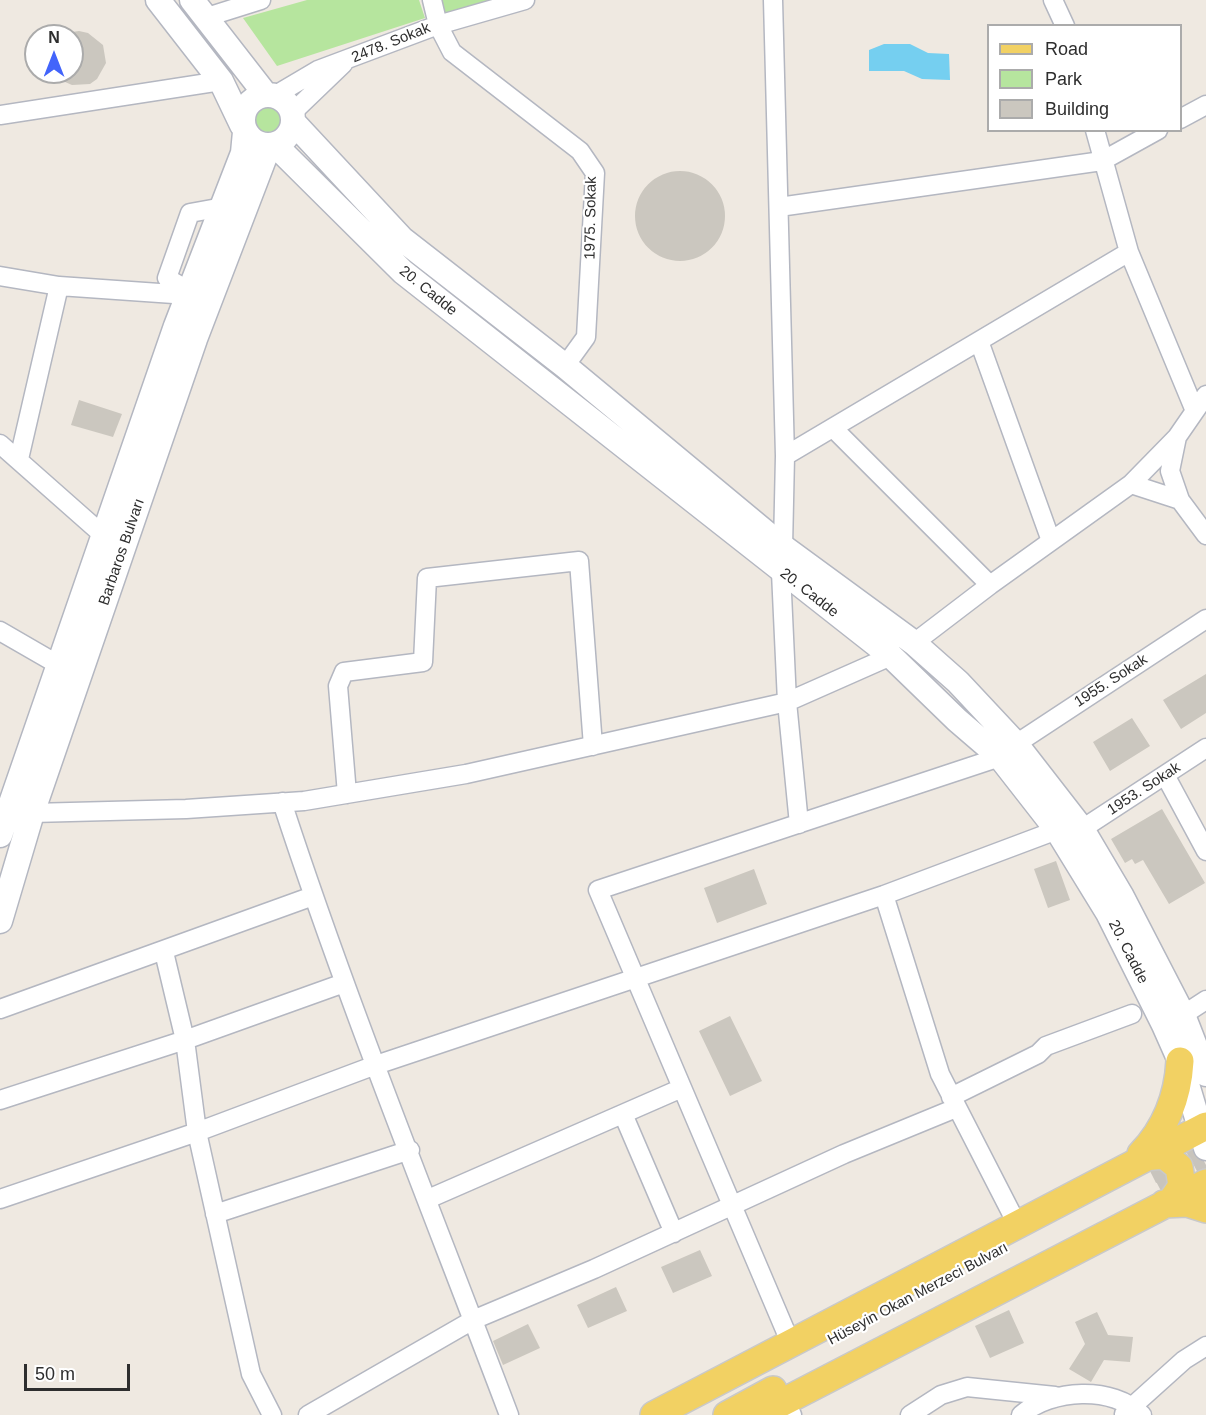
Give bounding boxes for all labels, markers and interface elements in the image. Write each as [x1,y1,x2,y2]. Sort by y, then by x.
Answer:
street label: 2478. Sokak [349,19,433,67]
north arrow [24,24,84,84]
legend [987,24,1182,132]
text: N [48,29,60,46]
text: Road [1045,39,1088,59]
text: Park [1045,69,1082,89]
text: Building [1045,99,1109,119]
street label: 1975. Sokak [581,176,601,260]
street label: 20. Cadde [395,262,461,320]
street label: Barbaros Bulvarı [95,496,149,608]
street label: 20. Cadde [776,565,842,621]
street label: 1955. Sokak [1071,651,1151,711]
street label: 1953. Sokak [1104,759,1184,819]
street label: 20. Cadde [1104,917,1152,987]
street label: Hüseyin Okan Merzeci Bulvarı [825,1239,1011,1349]
scale bar [27,1352,134,1390]
text: 50 m [35,1364,75,1384]

